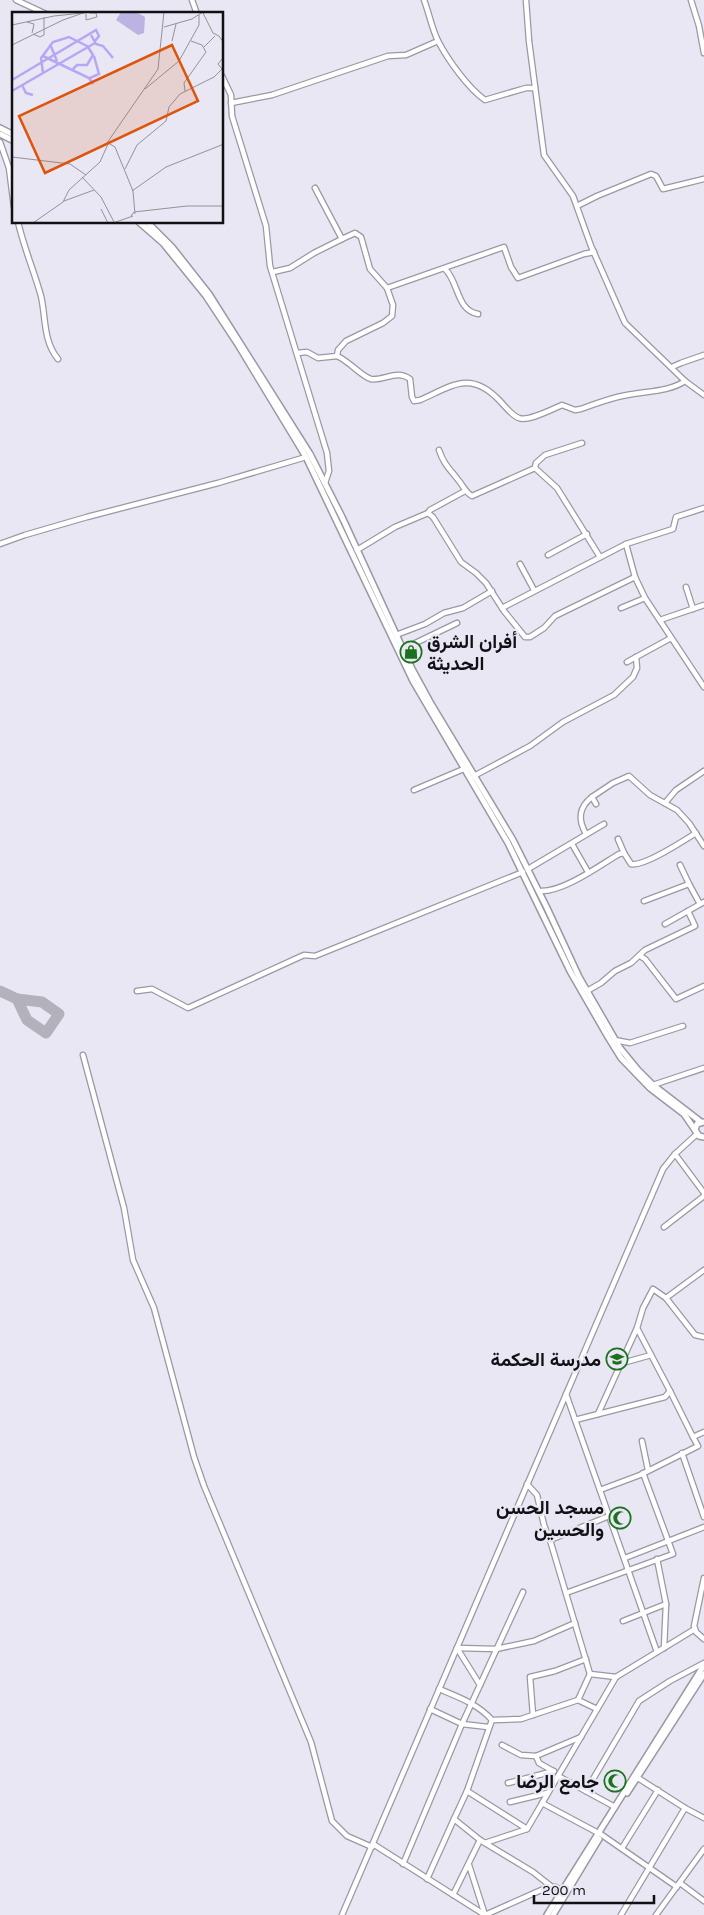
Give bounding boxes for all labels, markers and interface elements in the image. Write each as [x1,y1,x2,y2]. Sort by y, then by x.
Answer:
inset map [12,12,224,224]
place label: أفران الشرق الحديثة [427,631,517,675]
shop icon: أفران الشرق الحديثة [399,640,423,664]
school or university icon: مدرسة الحكمة [605,1347,629,1371]
place label: مدرسة الحكمة [491,1349,601,1372]
place label: مسجد الحسن والحسين [496,1497,604,1542]
mosque icon: مسجد الحسن والحسين [608,1506,632,1530]
mosque icon: جامع الرضا [603,1769,627,1793]
place label: جامع الرضا [516,1771,599,1795]
scale bar [534,1872,654,1904]
text: 200 m [542,1881,586,1899]

